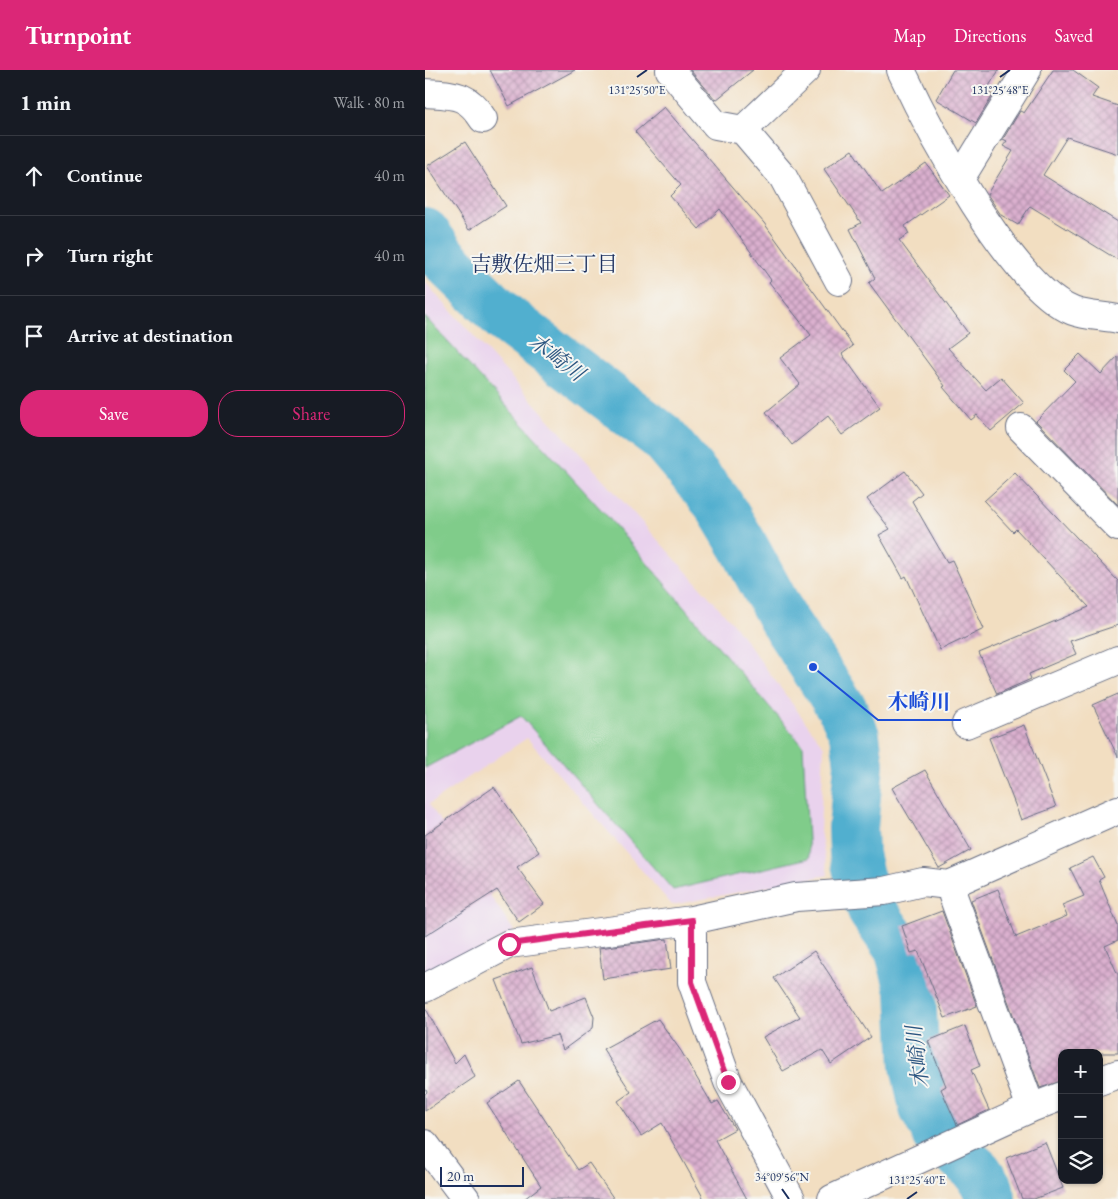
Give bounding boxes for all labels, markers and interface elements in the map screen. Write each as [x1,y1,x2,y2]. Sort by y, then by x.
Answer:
text: Turnpoint [25,20,131,51]
text: Map [894,24,926,47]
text: Directions [954,24,1026,47]
text: Saved [1054,24,1093,47]
text: 131°25'50"E [609,82,666,98]
text: 131°25'48"E [972,82,1029,98]
text: 1 min [20,89,71,116]
text: Walk · 80 m [334,92,405,113]
icon: ahead [20,162,48,190]
text: Continue [67,163,142,188]
text: 40 m [374,165,405,186]
icon: right [20,242,48,270]
text: Turn right [67,243,153,268]
text: 40 m [374,245,405,266]
district label: 吉敷佐畑三丁目 [471,250,618,277]
icon: arrive [20,322,48,350]
text: Arrive at destination [67,323,233,348]
water label: 木崎川 [524,327,592,388]
button: Save [20,390,208,437]
button: Share [218,390,405,437]
callout: 木崎川 [878,684,961,720]
text: 木崎川 [888,688,951,715]
route start [498,933,521,956]
water label: 木崎川 [900,1022,934,1090]
map controls [1058,1049,1103,1184]
button: + [1058,1049,1103,1094]
route end [717,1071,740,1094]
button: − [1058,1094,1103,1139]
button: layers [1058,1139,1103,1184]
scale bar [440,1164,524,1187]
text: 20 m [447,1167,474,1185]
text: 34°09'56"N [755,1169,809,1185]
text: 131°25'40"E [889,1172,946,1188]

